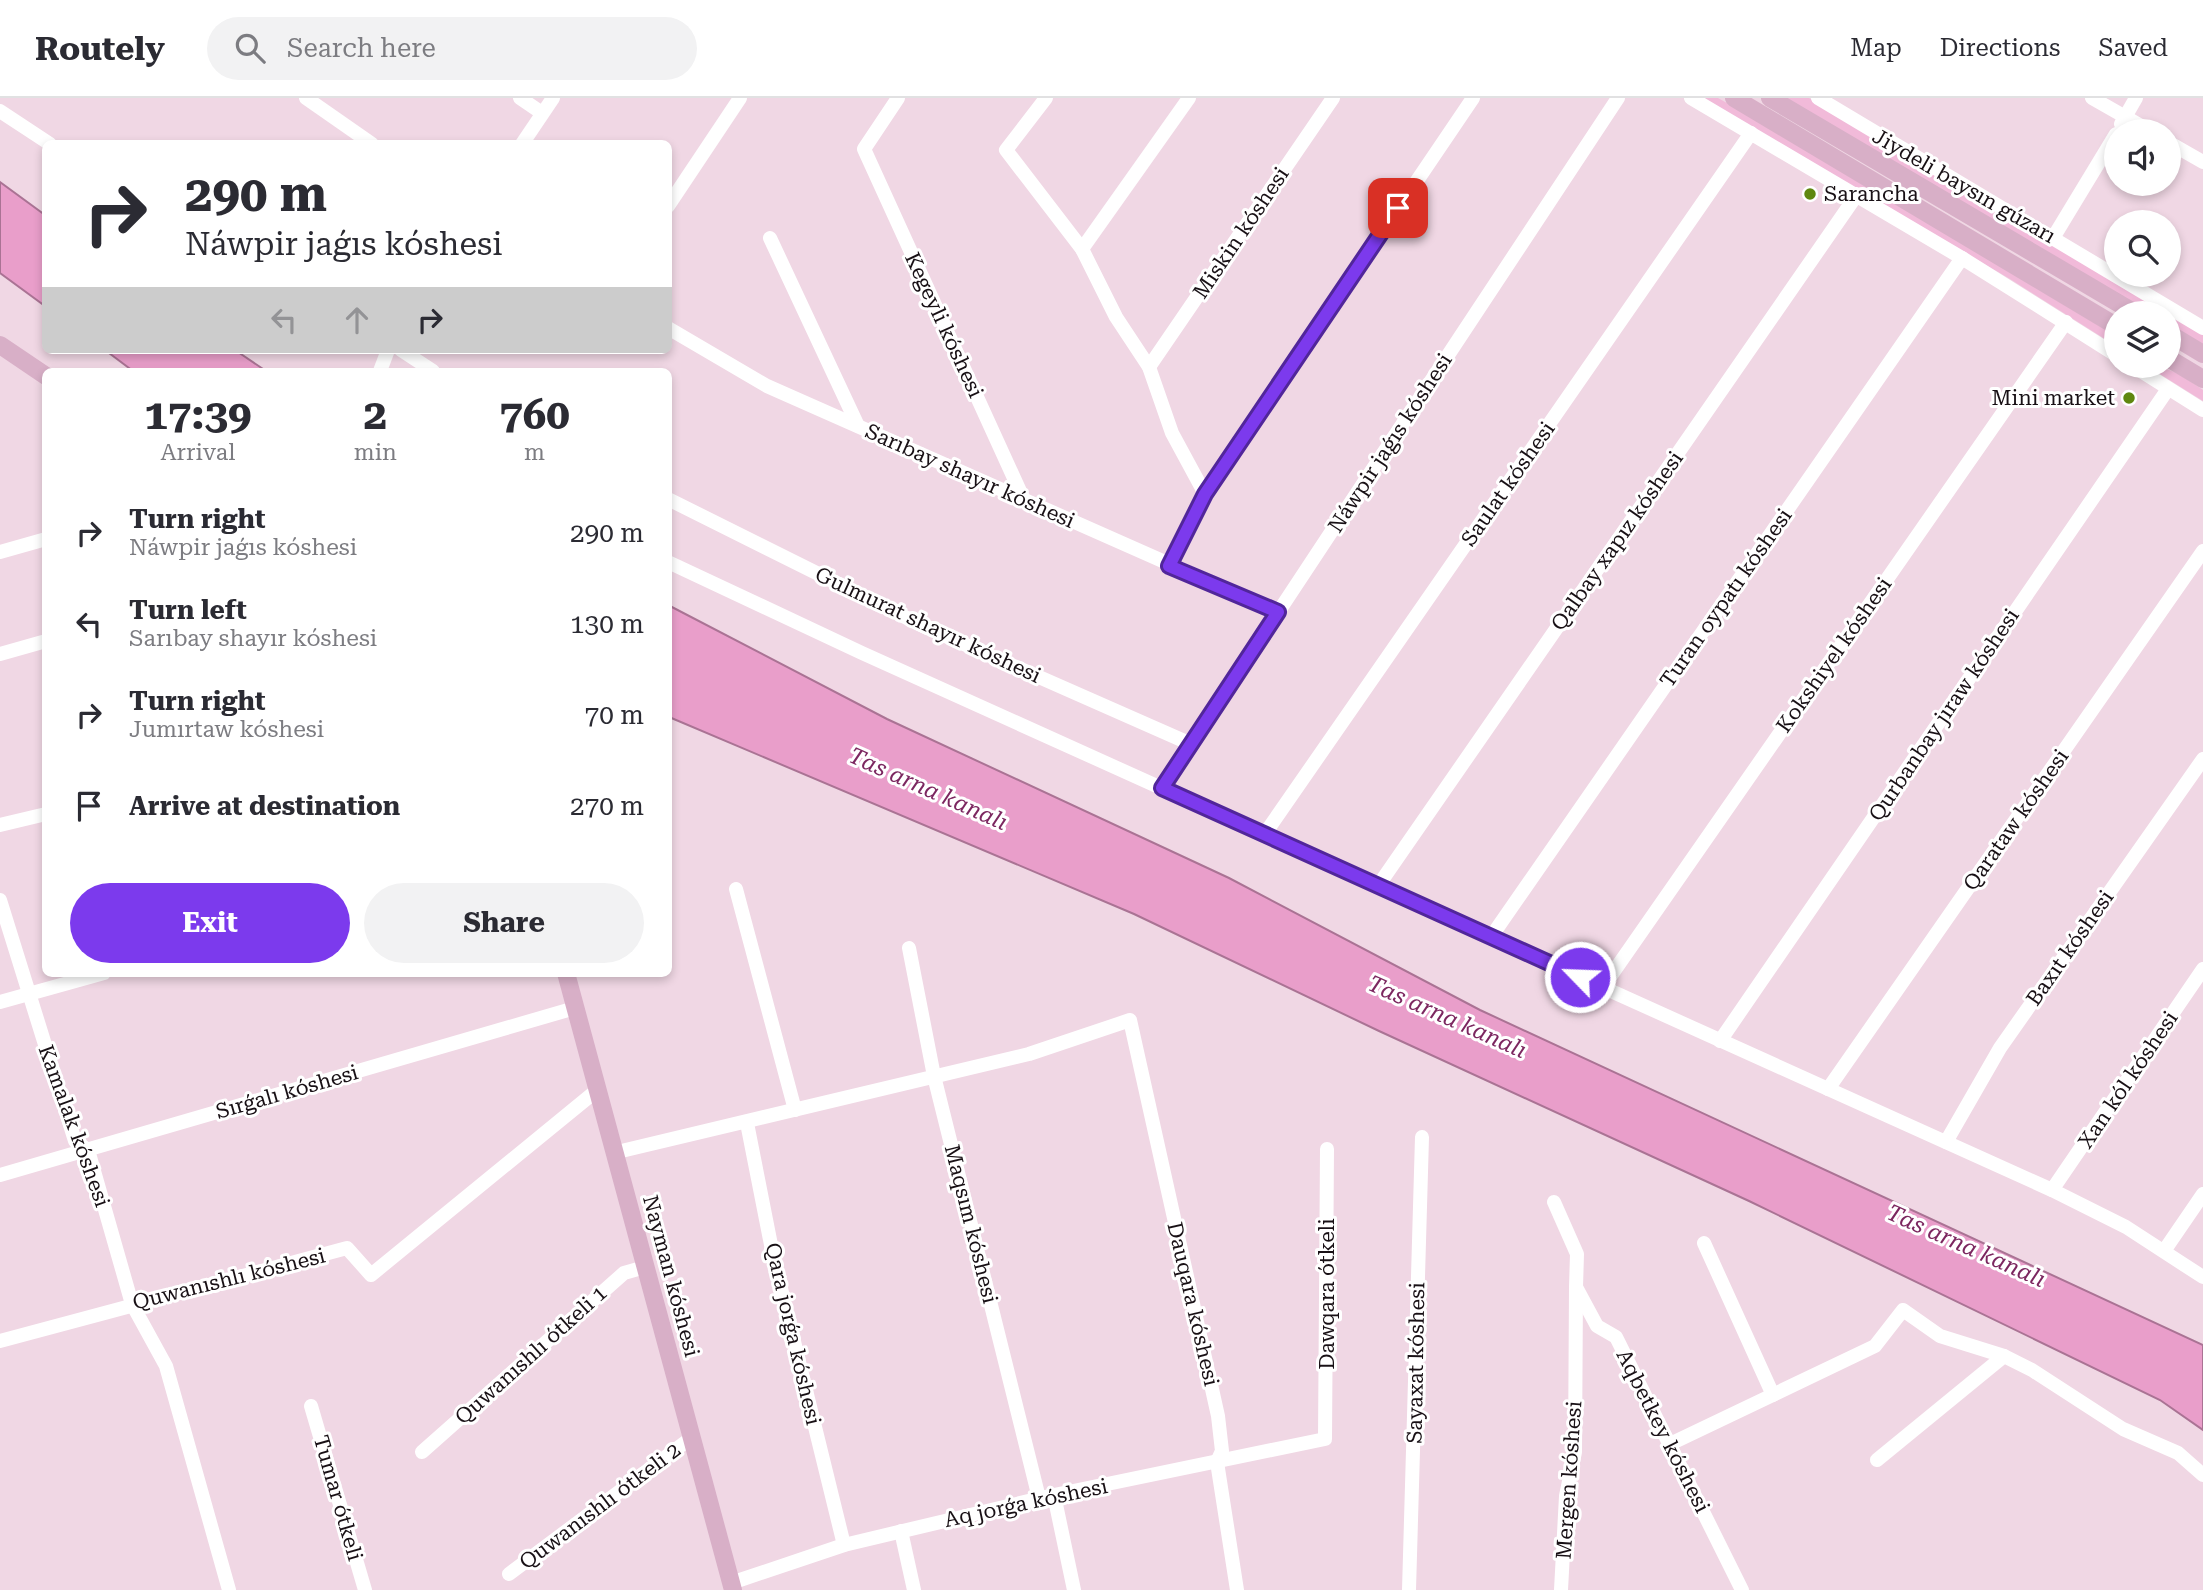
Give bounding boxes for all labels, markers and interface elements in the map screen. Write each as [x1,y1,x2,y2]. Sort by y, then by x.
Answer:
search box [207,17,697,80]
text: Routely [35,29,165,68]
icon: search [231,29,269,67]
text: Search here [287,33,436,63]
text: Map [1850,34,1902,62]
text: Directions [1940,34,2060,62]
text: Saved [2098,34,2168,62]
map controls [2104,119,2181,378]
button: sound [2104,119,2181,196]
street label: Jiydeli baysın gúzarı [1868,124,2060,248]
street label: Miskin kóshesi [1188,163,1294,303]
text: 290 m [185,166,327,223]
icon: right [70,168,161,259]
pin [1368,178,1428,238]
place label: Sarancha [1824,182,1919,206]
marker: Sarancha [1802,186,1818,202]
icon: arrive [1379,189,1417,227]
button: search [2104,210,2181,287]
text: Náwpir jaǵıs kóshesi [185,225,502,263]
street label: Kegeyli kóshesi [900,249,988,402]
icon: left [265,301,303,339]
icon: ahead [338,301,376,339]
icon: right [411,301,449,339]
button: layers [2104,301,2181,378]
street label: Náwpir jaǵıs kóshesi [1323,349,1457,537]
place label: Mini market [1992,386,2115,410]
text: 17:39 [144,390,251,439]
text: 2 [364,390,387,439]
text: 760 [499,390,570,439]
marker: Mini market [2121,390,2137,406]
street label: Saulat kóshesi [1456,417,1560,551]
street label: Sarıbay shayır kóshesi [862,419,1079,533]
text: Arrival [160,439,235,466]
text: min [354,439,397,466]
text: m [524,439,545,466]
street label: Qalbay xapız kóshesi [1546,447,1688,635]
text: Turn right [129,504,265,534]
street label: Turan oypatı kóshesi [1655,504,1797,692]
icon: right [70,514,108,552]
text: 290 m [570,518,644,548]
text: Náwpir jaǵıs kóshesi [129,534,357,561]
street label: Gulmurat shayır kóshesi [811,562,1045,688]
street label: Kokshiyel kóshesi [1772,573,1897,737]
text: Turn left [129,595,247,625]
street label: Qurbanbay jıraw kóshesi [1864,604,2024,826]
icon: left [70,605,108,643]
text: 130 m [570,609,644,639]
text: Sarıbay shayır kóshesi [129,625,377,652]
text: Turn right [129,686,265,716]
icon: right [70,696,108,734]
text: 70 m [585,700,644,730]
text: Jumırtaw kóshesi [129,716,324,743]
water label: Tas arna kanalı [844,742,1012,836]
street label: Qarataw kóshesi [1958,745,2074,895]
icon: arrive [70,787,108,825]
text: Arrive at destination [129,791,400,821]
text: 270 m [570,791,644,821]
button: Exit [70,883,350,963]
button: Share [364,883,644,963]
street label: Baxıt kóshesi [2021,886,2119,1010]
position arrow [1543,940,1617,1014]
water label: Tas arna kanalı [1363,970,1531,1064]
street label: Xan kól kóshesi [2073,1007,2183,1153]
street label: Kamalak kóshesi [34,1042,115,1211]
street label: Sırǵalı kóshesi [213,1060,361,1124]
street label: Maqsım kóshesi [940,1142,1002,1306]
street label: Nayman kóshesi [638,1192,704,1360]
water label: Tas arna kanalı [1882,1199,2050,1293]
street label: Dawqara ótkeli [1315,1218,1339,1370]
street label: Dauqara kóshesi [1162,1220,1224,1389]
street label: Qara jorǵa kóshesi [760,1241,826,1428]
street label: Quwanıshlı kóshesi [130,1243,328,1315]
street label: Quwanıshlı ótkeli 1 [450,1281,612,1429]
street label: Sayaxat kóshesi [1403,1282,1429,1444]
street label: Aqbetkey kóshesi [1611,1345,1715,1517]
street label: Mergen kóshesi [1551,1400,1587,1560]
street label: Tumar ótkeli [309,1433,367,1564]
street label: Quwanıshlı ótkeli 2 [515,1438,685,1574]
street label: Aq jorǵa kóshesi [942,1474,1110,1532]

